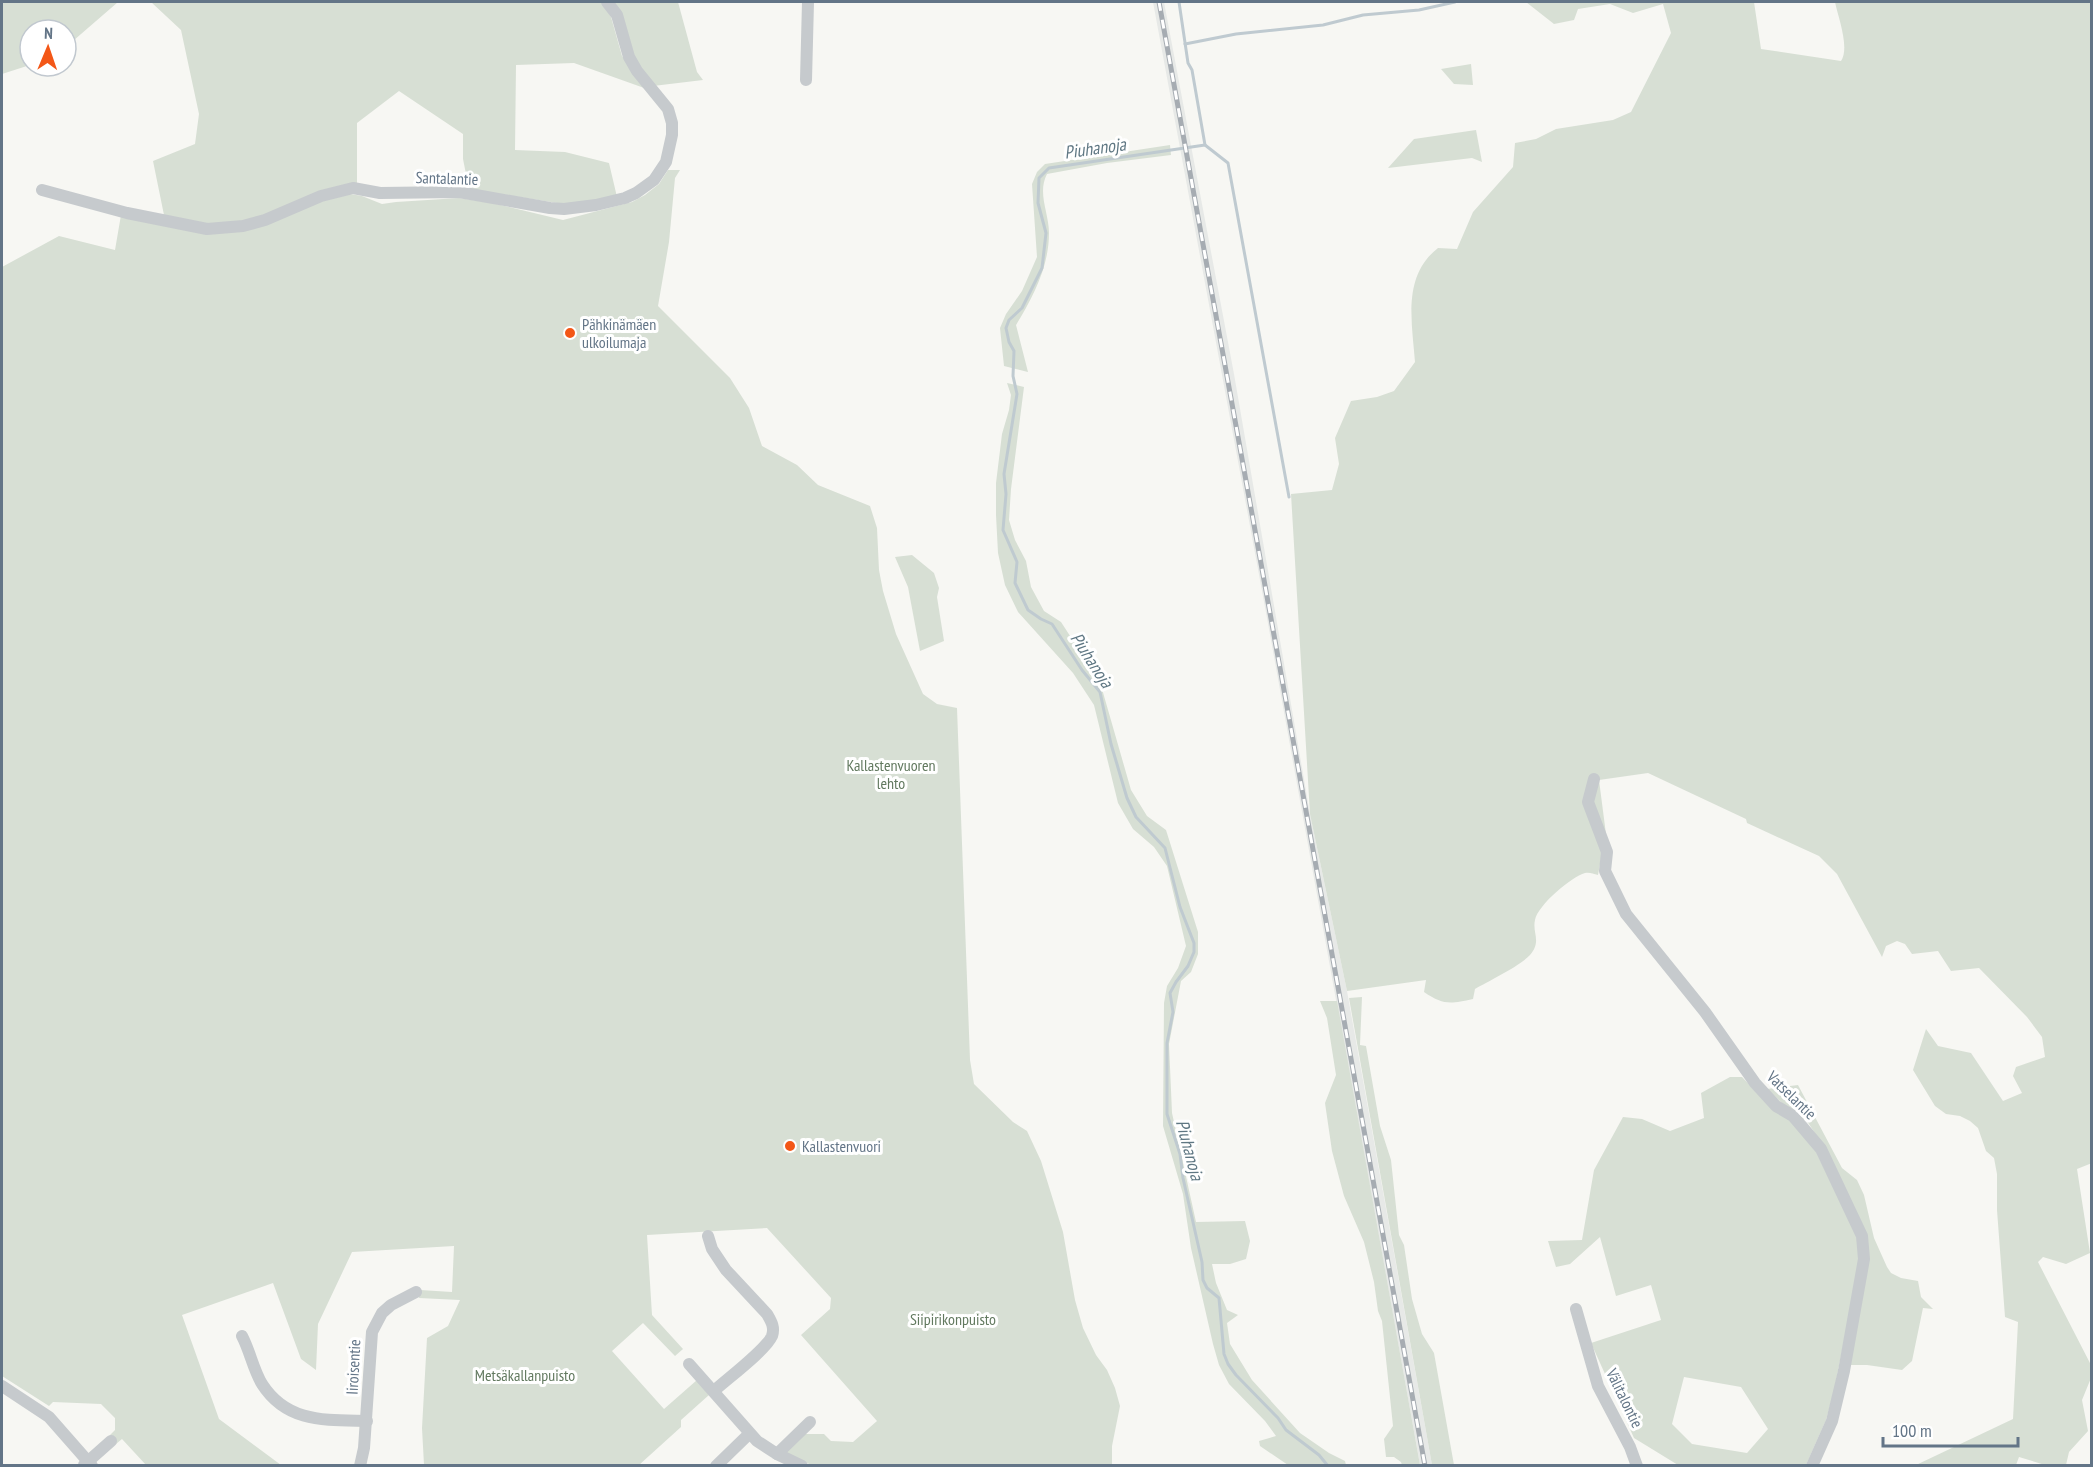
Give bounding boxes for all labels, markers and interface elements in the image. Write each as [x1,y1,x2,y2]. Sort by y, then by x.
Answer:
north arrow [18,18,78,78]
text: N [44,23,53,43]
water label: Piuhanoja [1063,132,1128,164]
street label: Santalantie [415,167,479,189]
place label: Pähkinämäen ulkoilumaja [582,314,656,352]
marker: Pähkinämäen ulkoilumaja [563,326,577,340]
water label: Piuhanoja [1066,628,1119,693]
park label: Kallastenvuoren lehto [846,755,936,793]
street label: Vatselantie [1762,1066,1821,1123]
water label: Piuhanoja [1171,1117,1209,1184]
place label: Kallastenvuori [802,1136,881,1156]
marker: Kallastenvuori [783,1139,797,1153]
park label: Siipirikonpuisto [910,1309,996,1329]
street label: Iiroisentie [342,1339,364,1395]
street label: Välitalontie [1602,1364,1648,1431]
park label: Metsäkallanpuisto [475,1365,575,1385]
scale bar [1883,1410,2018,1448]
text: 100 m [1892,1419,1932,1442]

